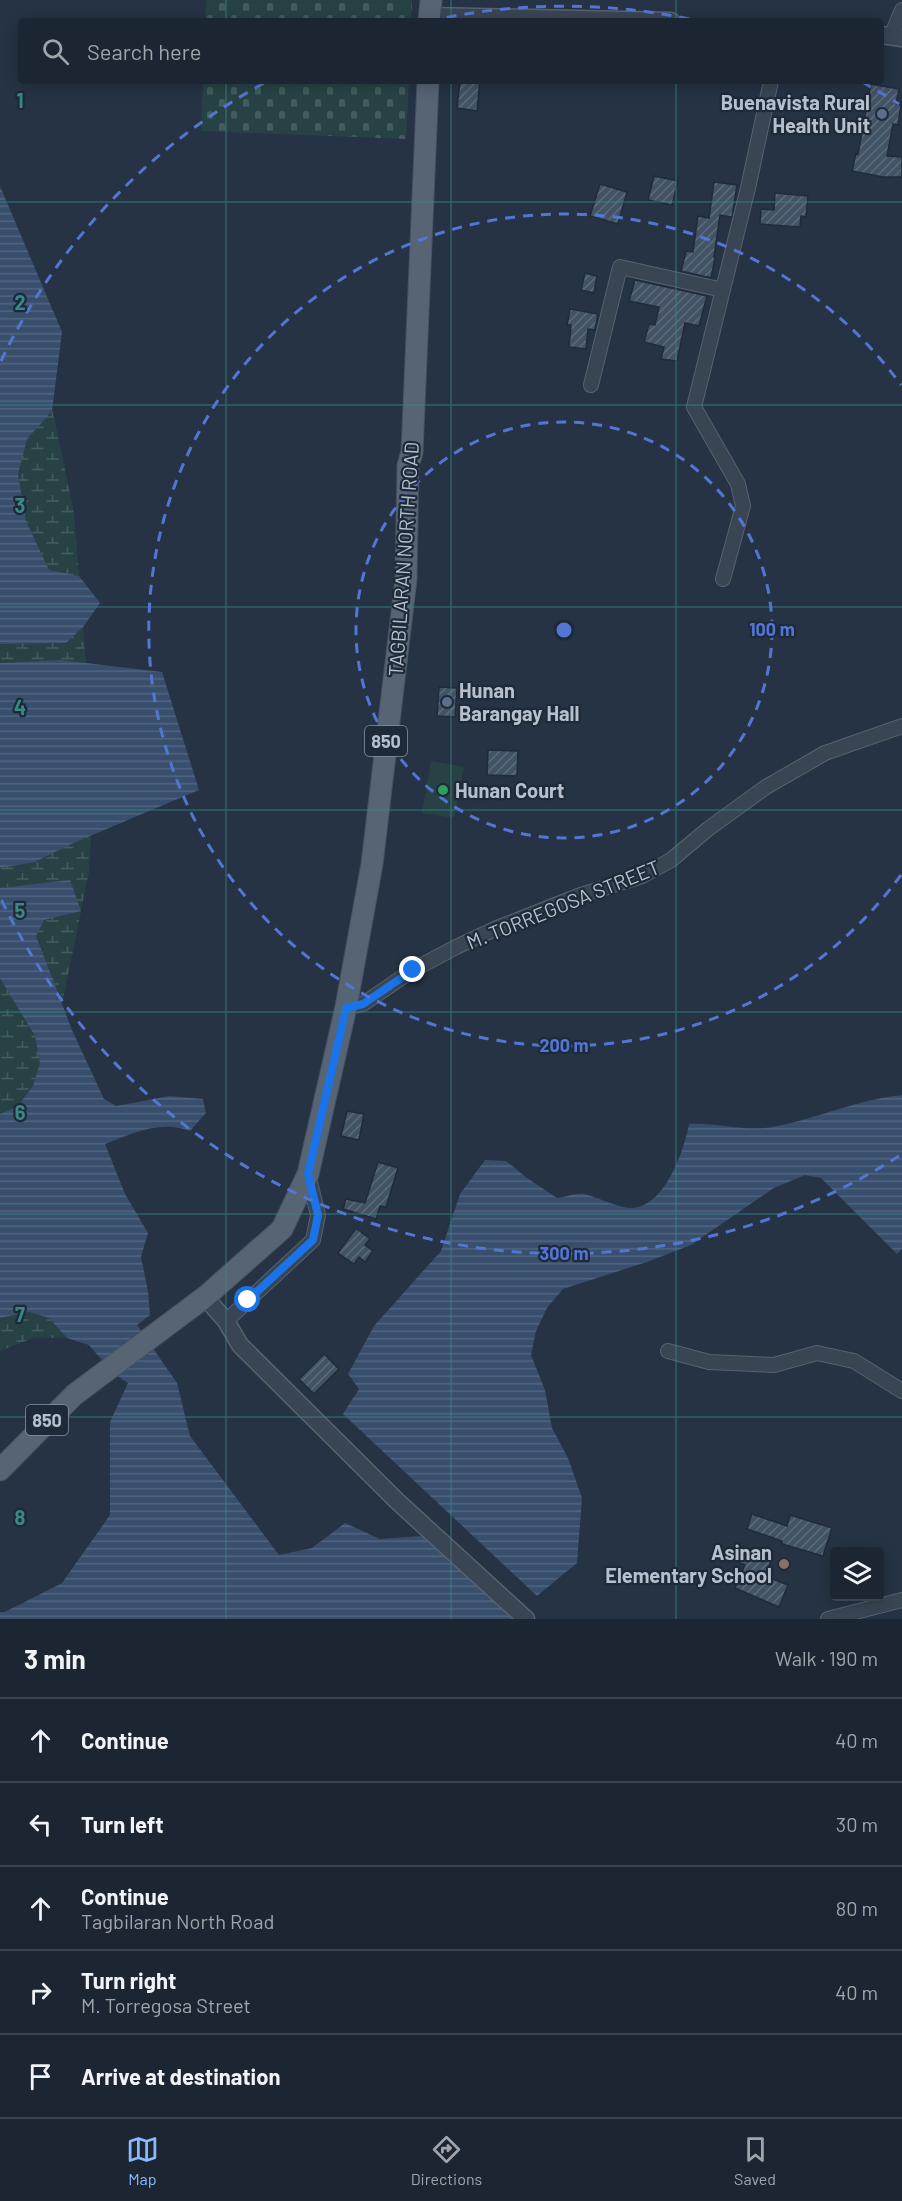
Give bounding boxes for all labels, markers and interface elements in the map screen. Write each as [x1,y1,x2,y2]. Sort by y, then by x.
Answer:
search box [18,18,884,84]
icon: search [39,35,72,68]
text: Search here [87,38,201,64]
text: 1 [16,88,24,112]
place label: Buenavista Rural Health Unit [721,90,870,137]
marker: Buenavista Rural Health Unit [875,107,889,121]
text: 2 [14,290,26,314]
street label: TAGBILARAN NORTH ROAD [383,441,423,677]
text: 3 [15,493,25,517]
text: 100 m [749,618,795,640]
centre of rings [554,620,574,640]
place label: Hunan Barangay Hall [459,678,579,725]
text: 4 [14,695,26,719]
marker: Hunan Barangay Hall [440,695,454,709]
road number: 850 [365,726,407,756]
place label: Hunan Court [455,778,564,802]
marker: Hunan Court [436,783,450,797]
street label: M. TORREGOSA STREET [463,854,663,954]
text: 5 [15,898,26,922]
route end [399,956,425,982]
text: 200 m [539,1034,589,1056]
text: 6 [15,1100,26,1124]
text: 300 m [540,1242,588,1264]
route start [234,1286,260,1312]
text: 7 [15,1302,25,1326]
road number: 850 [26,1405,68,1435]
text: 8 [15,1505,26,1529]
place label: Asinan Elementary School [605,1540,772,1587]
map controls [830,1547,884,1601]
button: layers [830,1547,884,1601]
marker: Asinan Elementary School [777,1557,791,1571]
text: 3 min [24,1643,86,1674]
text: Walk · 190 m [775,1646,878,1670]
icon: ahead [24,1724,57,1757]
text: Continue [81,1727,169,1753]
text: 40 m [835,1728,878,1752]
icon: left [24,1808,57,1841]
text: Turn left [81,1811,164,1837]
text: 30 m [836,1812,878,1836]
text: Continue [81,1883,169,1909]
icon: ahead [24,1892,57,1925]
text: 80 m [836,1896,878,1920]
text: Tagbilaran North Road [81,1909,274,1933]
text: Turn right [81,1967,176,1993]
icon: right [24,1976,57,2009]
text: 40 m [835,1980,878,2004]
text: M. Torregosa Street [81,1993,251,2017]
icon: arrive [24,2060,57,2093]
text: Arrive at destination [81,2063,280,2089]
tab: Map [126,2133,159,2188]
tab: Directions [411,2133,482,2188]
tab: Saved [734,2133,776,2188]

